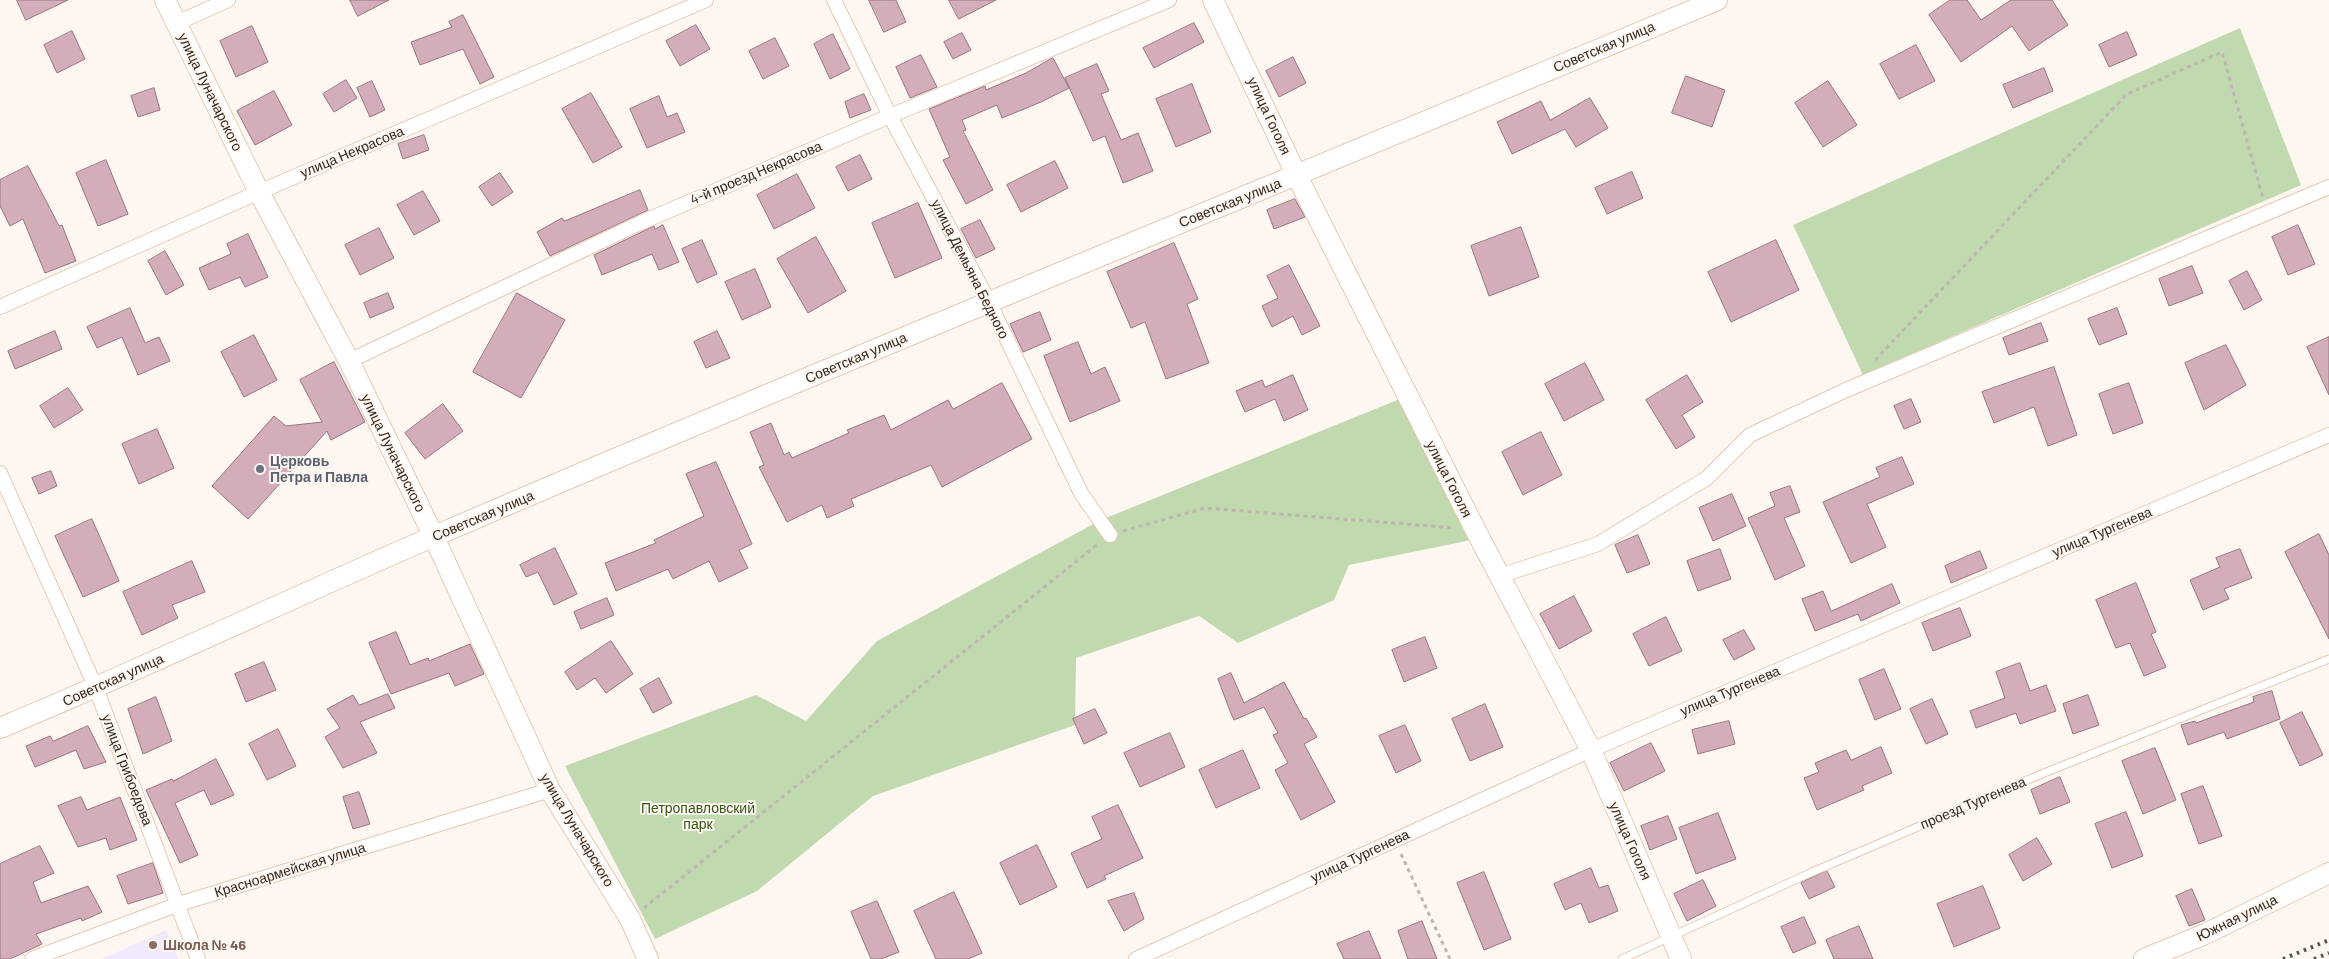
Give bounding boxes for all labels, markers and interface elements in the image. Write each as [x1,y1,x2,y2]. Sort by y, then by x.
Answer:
street label: Советская улица [1551,18,1657,76]
street label: улица Луначарского [174,30,246,154]
street label: улица Гоголя [1244,75,1294,157]
street label: улица Некрасова [298,123,406,181]
street label: 4-й проезд Некрасова [688,138,824,208]
street label: Советская улица [1176,175,1284,231]
street label: улица Демьяна Бедного [927,196,1013,342]
street label: Советская улица [803,329,909,387]
street label: улица Луначарского [357,391,429,515]
street label: улица Гоголя [1423,438,1475,520]
place label: Церковь Петра и Павла [270,453,368,486]
marker: Церковь Петра и Павла [254,463,266,475]
street label: Советская улица [430,487,536,545]
street label: улица Тургенева [2050,503,2154,561]
street label: Советская улица [60,650,166,710]
street label: улица Тургенева [1678,662,1782,720]
street label: улица Грибоедова [98,712,156,828]
street label: улица Луначарского [536,770,618,890]
street label: проезд Тургенева [1918,773,2028,833]
street label: улица Гоголя [1605,799,1655,883]
park label: Петропавловский парк [641,800,755,832]
street label: улица Тургенева [1308,826,1412,886]
street label: Красноармейская улица [212,839,368,901]
street label: Южная улица [2194,891,2280,945]
place label: Школа № 46 [163,937,246,953]
marker: Школа № 46 [147,939,159,951]

